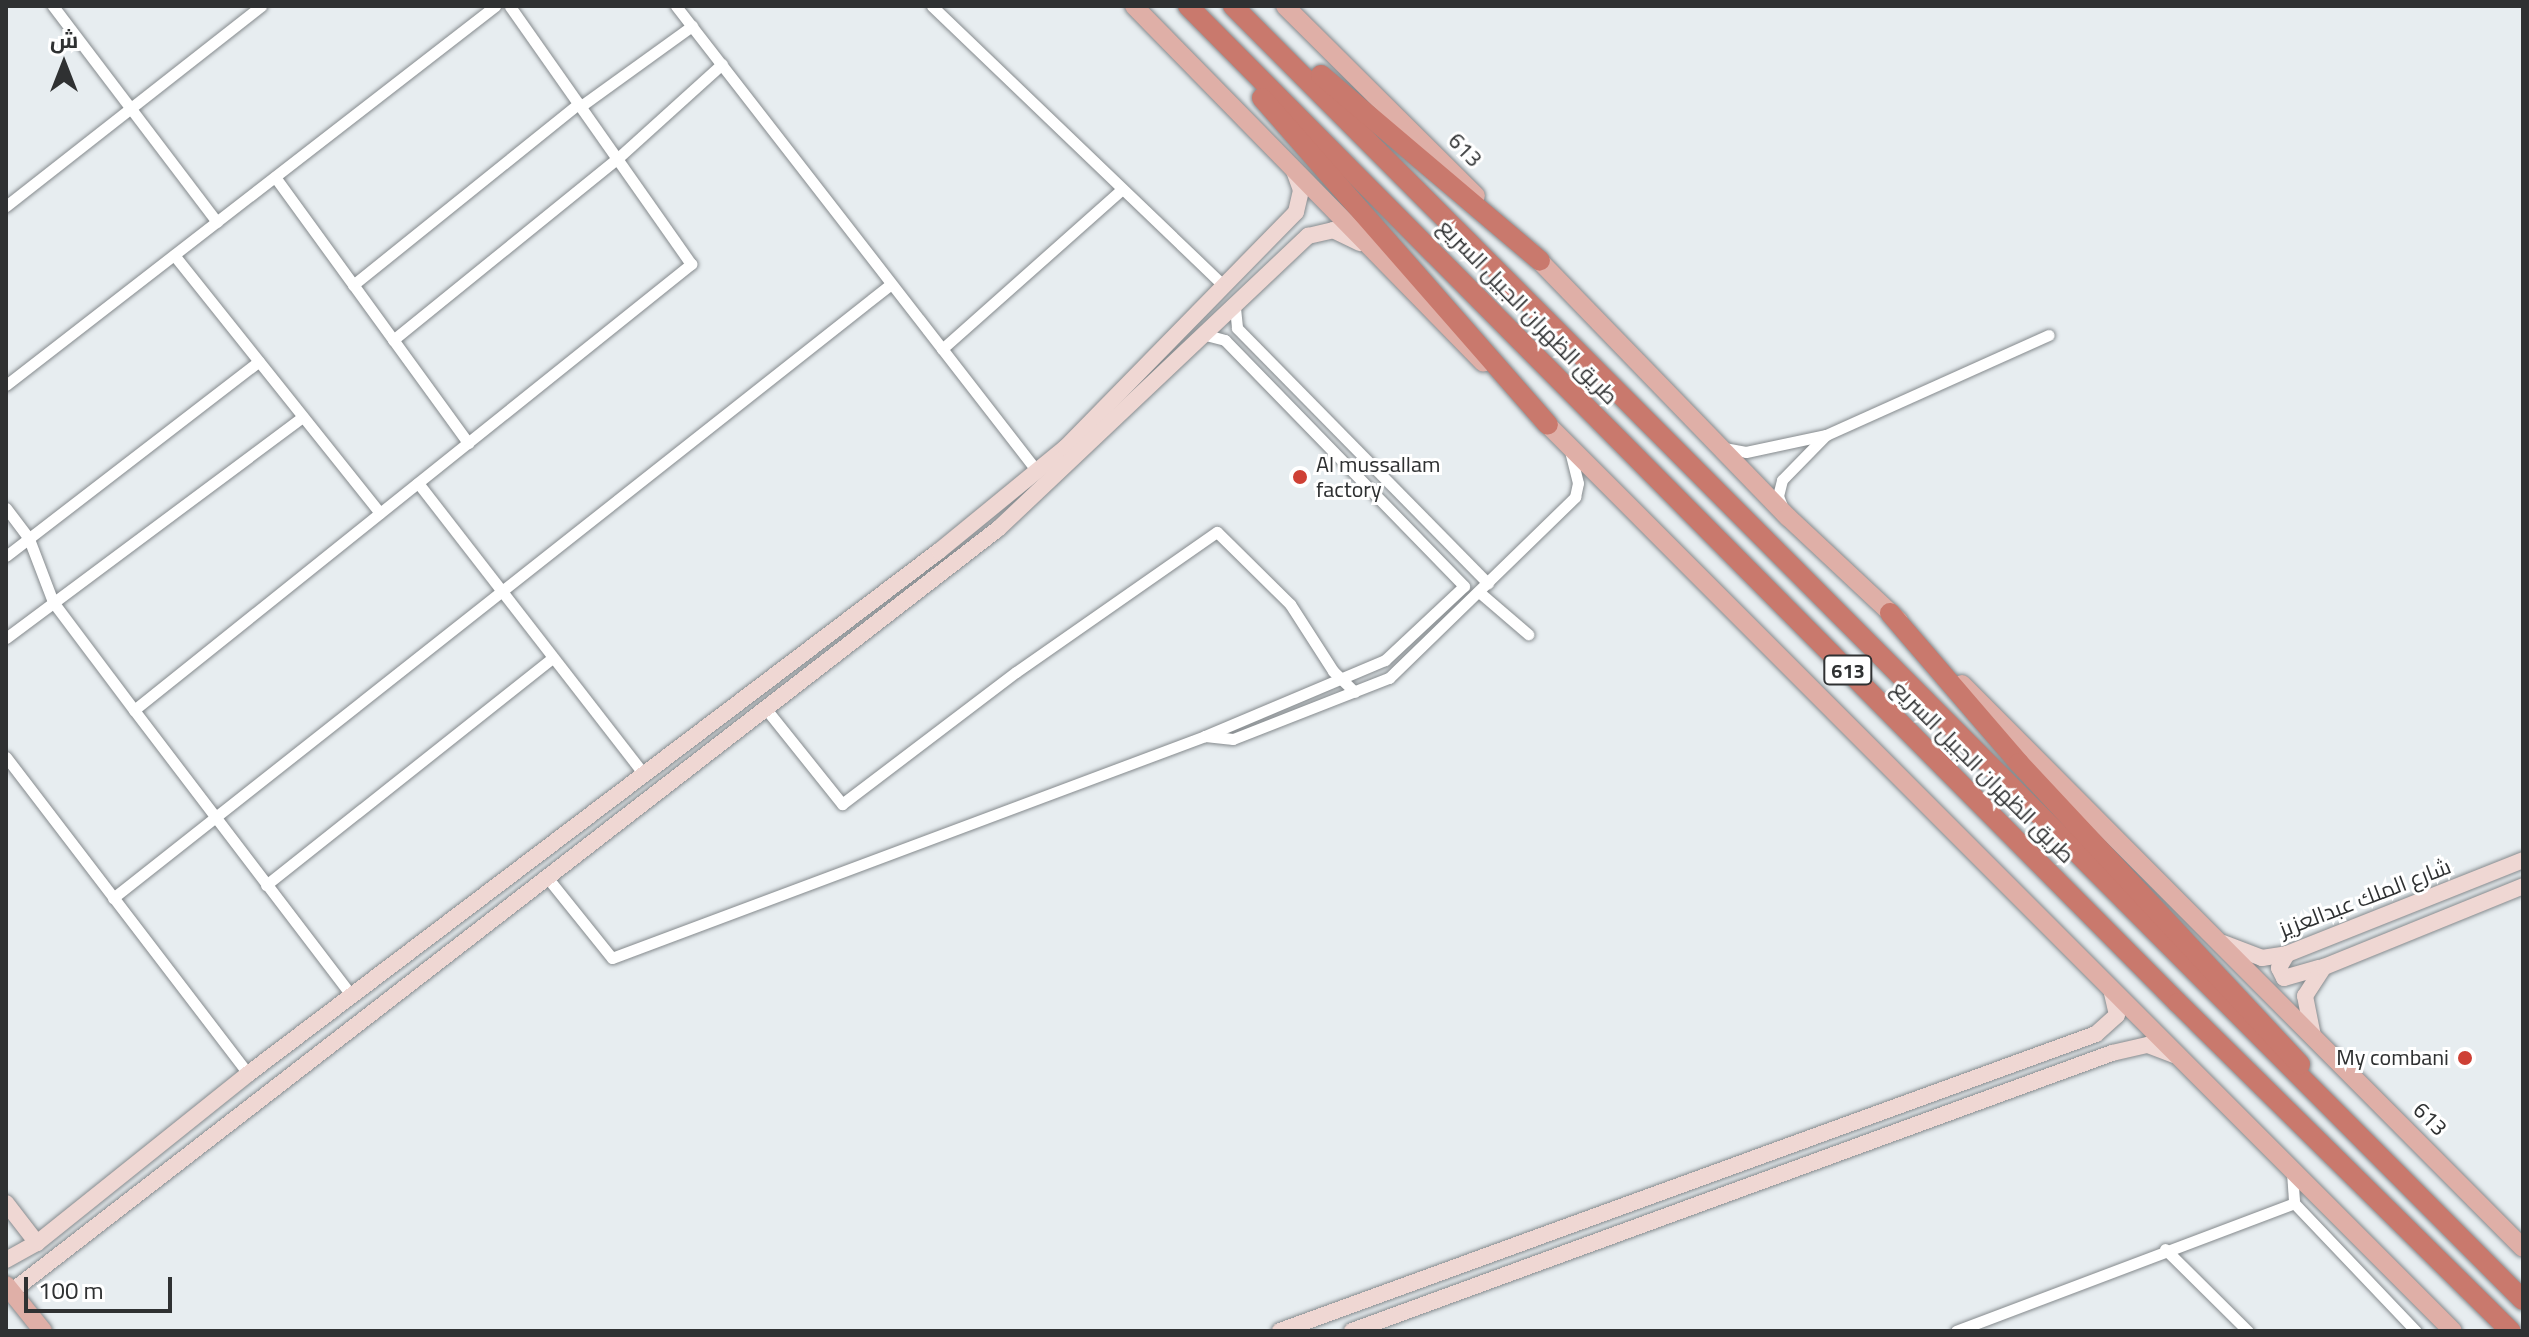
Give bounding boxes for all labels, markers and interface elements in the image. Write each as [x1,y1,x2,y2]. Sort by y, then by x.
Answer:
text: ش [50,19,78,61]
north arrow [24,24,104,104]
street label: 613 [1443,128,1487,172]
street label: طريق الظهران الجبيل السريع [1433,214,1623,410]
place label: Al mussallam factory [1316,451,1440,502]
marker: Al mussallam factory [1291,468,1309,486]
road number: 613 [1822,654,1874,686]
street label: طريق الظهران الجبيل السريع [1886,675,2080,869]
street label: شارع الملك عبدالعزيز [2275,853,2455,943]
place label: My combani [2336,1045,2449,1071]
marker: My combani [2456,1049,2474,1067]
street label: 613 [2408,1097,2452,1141]
scale bar [28,1261,176,1311]
text: 100 m [38,1268,104,1313]

